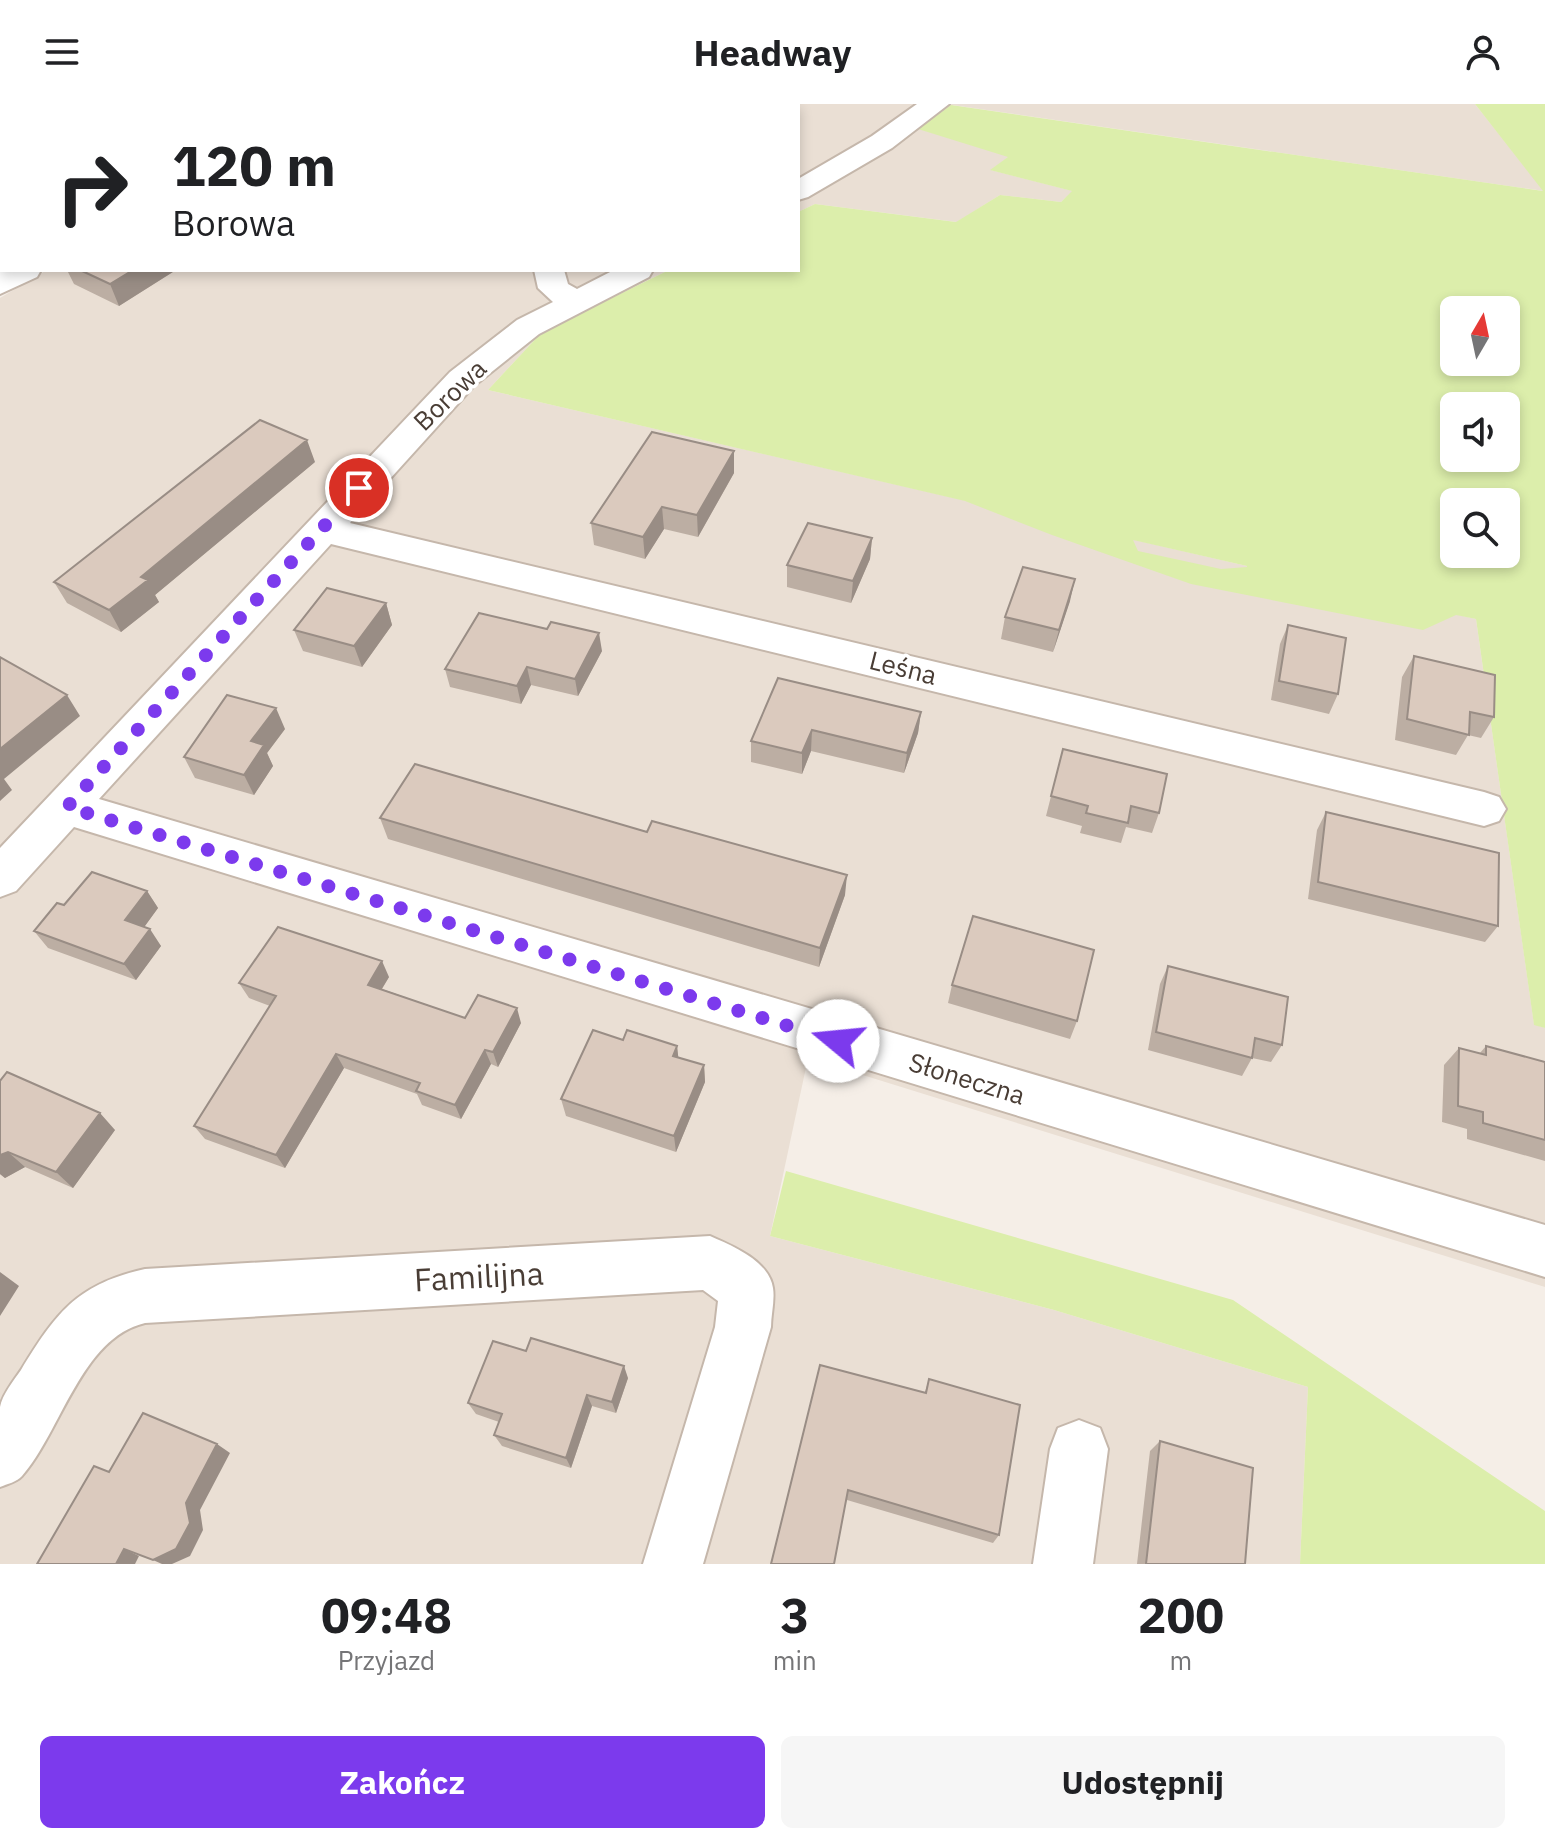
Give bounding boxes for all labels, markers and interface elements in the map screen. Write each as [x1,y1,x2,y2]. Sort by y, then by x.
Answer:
text: Headway [694,29,851,76]
icon: menu [40,30,84,74]
icon: person [1461,30,1505,74]
text: 120 m [172,129,336,201]
icon: right [40,136,144,240]
text: Borowa [172,199,295,246]
north arrow [1440,296,1520,376]
map controls [1440,296,1520,568]
street label: Borowa [405,351,493,437]
button: sound [1440,392,1520,472]
pin [325,454,393,522]
icon: arrive [337,466,381,510]
button: search [1440,488,1520,568]
street label: Leśna [866,642,941,692]
position arrow [796,999,880,1083]
street label: Słoneczna [905,1044,1030,1112]
street label: Familijna [413,1252,545,1300]
text: 09:48 [321,1584,452,1646]
text: 3 [780,1584,809,1646]
text: 200 [1138,1584,1224,1646]
text: Przyjazd [338,1643,435,1677]
text: min [773,1643,817,1677]
text: m [1170,1643,1192,1677]
button: Zakończ [40,1736,765,1828]
button: Udostępnij [781,1736,1505,1828]

